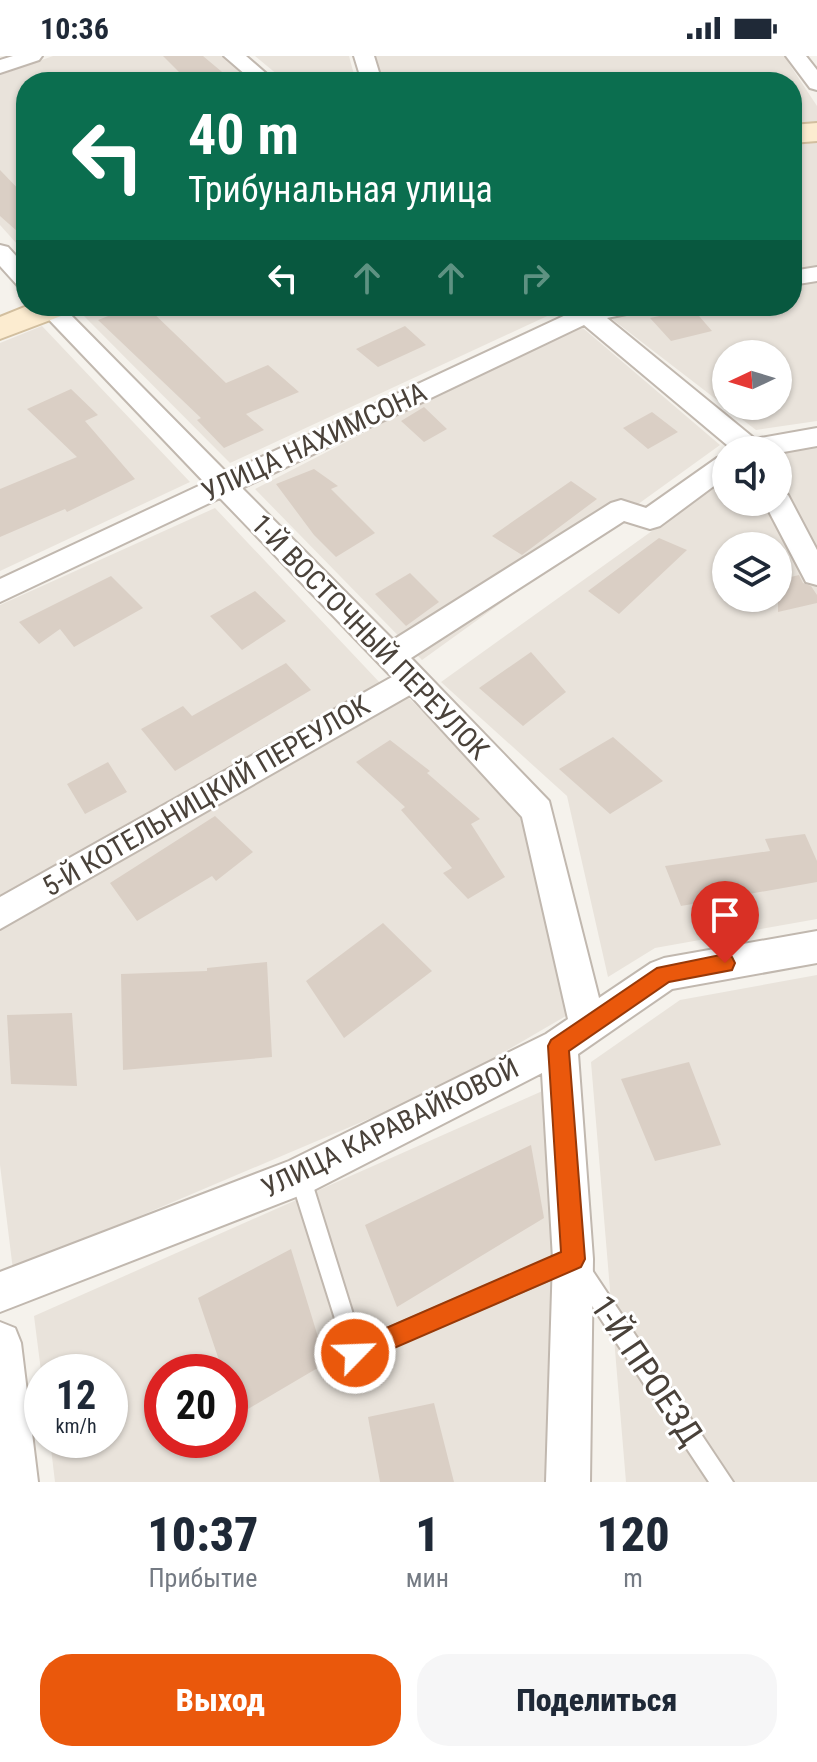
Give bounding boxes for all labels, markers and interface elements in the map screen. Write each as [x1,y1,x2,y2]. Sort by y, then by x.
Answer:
text: 10:36 [40,11,109,46]
text: 40 m [188,102,299,168]
icon: left [56,104,160,208]
text: Трибунальная улица [188,169,493,211]
icon: left [261,256,305,300]
icon: ahead [345,256,389,300]
icon: ahead [429,256,473,300]
icon: right [513,256,557,300]
north arrow [712,340,792,420]
map controls [712,340,792,612]
street label: УЛИЦА НАХИМСОНА [196,375,432,509]
button: sound [712,436,792,516]
street label: 1-Й ВОСТОЧНЫЙ ПЕРЕУЛОК [244,508,496,766]
button: layers [712,532,792,612]
street label: 5-Й КОТЕЛЬНИЦКИЙ ПЕРЕУЛОК [37,689,376,903]
pin [691,881,759,963]
icon: arrive [703,893,747,937]
street label: УЛИЦА КАРАВАЙКОВОЙ [256,1051,524,1205]
street label: 1-Й ПРОЕЗД [582,1288,712,1452]
position arrow [313,1311,397,1395]
speed limit sign: 20 [144,1354,248,1458]
text: 12 [56,1372,96,1419]
text: km/h [55,1414,97,1438]
text: 10:37 [147,1506,258,1563]
text: 1 [415,1506,440,1563]
text: 120 [596,1506,670,1563]
text: Прибытие [148,1563,257,1593]
text: мин [406,1563,449,1593]
text: m [623,1563,643,1593]
button: Выход [40,1654,401,1746]
button: Поделиться [417,1654,777,1746]

